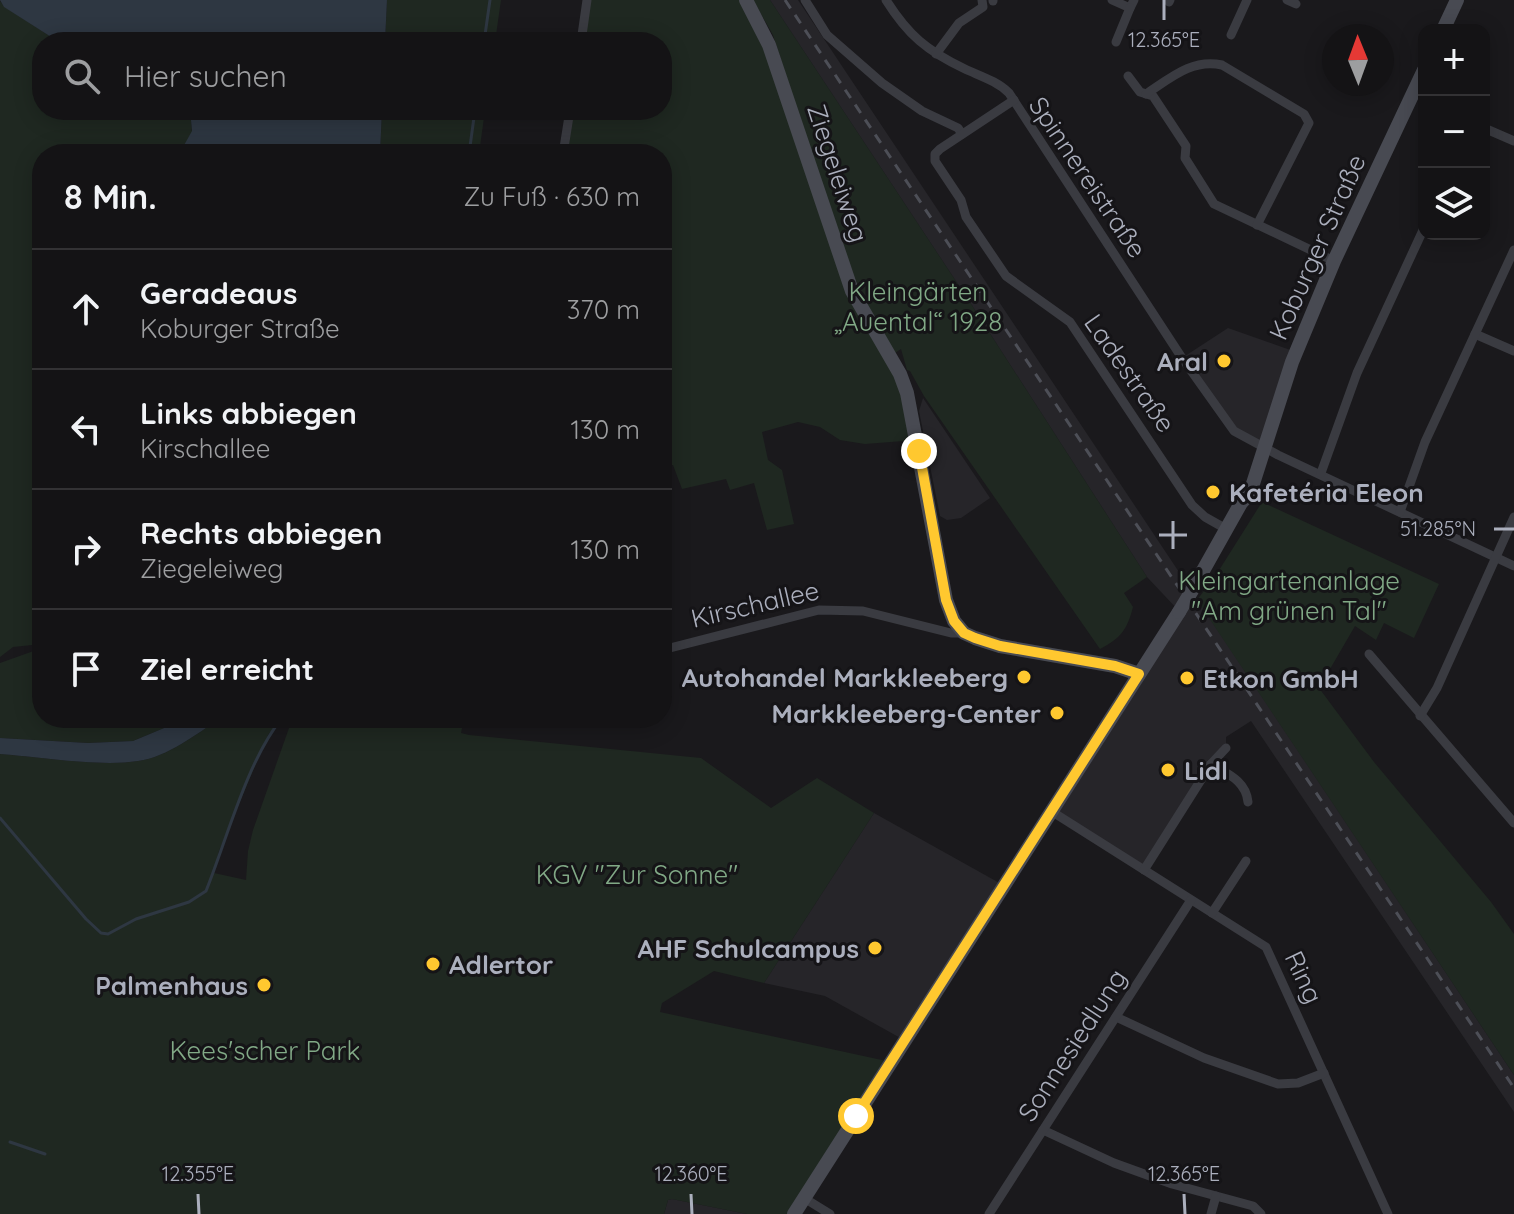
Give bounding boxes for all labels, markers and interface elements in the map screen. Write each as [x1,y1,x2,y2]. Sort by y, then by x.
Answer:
north arrow [1322,24,1394,96]
map controls [1418,24,1490,240]
button: + [1418,24,1490,96]
text: 12.365°E [1128,27,1200,52]
search box [32,32,672,120]
icon: search [60,54,104,98]
text: Hier suchen [124,57,287,95]
street label: Spinnereistraße [1022,90,1154,264]
button: − [1418,96,1490,168]
street label: Ziegeleiweg [800,100,876,246]
street label: Koburger Straße [1261,149,1373,345]
button: layers [1418,168,1490,240]
text: 8 Min. [64,175,157,218]
text: Zu Fuß · 630 m [463,180,640,213]
text: Geradeaus [140,274,297,312]
park label: Kleingärten „Auental“ 1928 [834,275,1002,338]
icon: ahead [64,287,108,331]
text: 370 m [567,293,640,326]
street label: Ladestraße [1077,307,1183,439]
text: Koburger Straße [140,312,340,345]
place label: Aral [1157,345,1208,378]
marker: Aral [1215,352,1233,370]
text: Links abbiegen [140,394,357,432]
icon: left [64,407,108,451]
text: 130 m [570,413,640,446]
text: Kirschallee [140,432,270,465]
route end [901,433,937,469]
place label: Kafetéria Eleon [1229,476,1424,509]
marker: Kafetéria Eleon [1204,483,1222,501]
text: Rechts abbiegen [140,514,382,552]
text: 51.285°N [1400,516,1476,541]
icon: right [64,527,108,571]
text: 130 m [570,533,640,566]
text: Ziegeleiweg [140,552,284,585]
park label: Kleingartenanlage "Am grünen Tal" [1178,564,1400,627]
street label: Kirschallee [688,573,822,635]
icon: arrive [64,647,108,691]
text: Ziel erreicht [140,650,314,688]
place label: Autohandel Markkleeberg [682,661,1008,694]
place label: Etkon GmbH [1203,662,1359,695]
marker: Autohandel Markkleeberg [1015,668,1033,686]
marker: Etkon GmbH [1178,669,1196,687]
place label: Markkleeberg-Center [772,697,1041,730]
marker: Markkleeberg-Center [1048,704,1066,722]
place label: Lidl [1184,754,1228,787]
marker: Lidl [1159,761,1177,779]
park label: KGV "Zur Sonne" [536,858,738,891]
place label: AHF Schulcampus [638,932,859,965]
marker: AHF Schulcampus [866,939,884,957]
street label: Ring [1278,945,1330,1009]
place label: Adlertor [449,948,553,981]
marker: Adlertor [424,955,442,973]
street label: Sonnesiedlung [1010,963,1134,1127]
place label: Palmenhaus [95,969,248,1002]
marker: Palmenhaus [255,976,273,994]
park label: Kees'scher Park [170,1034,360,1067]
route start [838,1098,874,1134]
text: 12.355°E [162,1161,234,1186]
text: 12.360°E [654,1161,728,1186]
text: 12.365°E [1148,1161,1220,1186]

